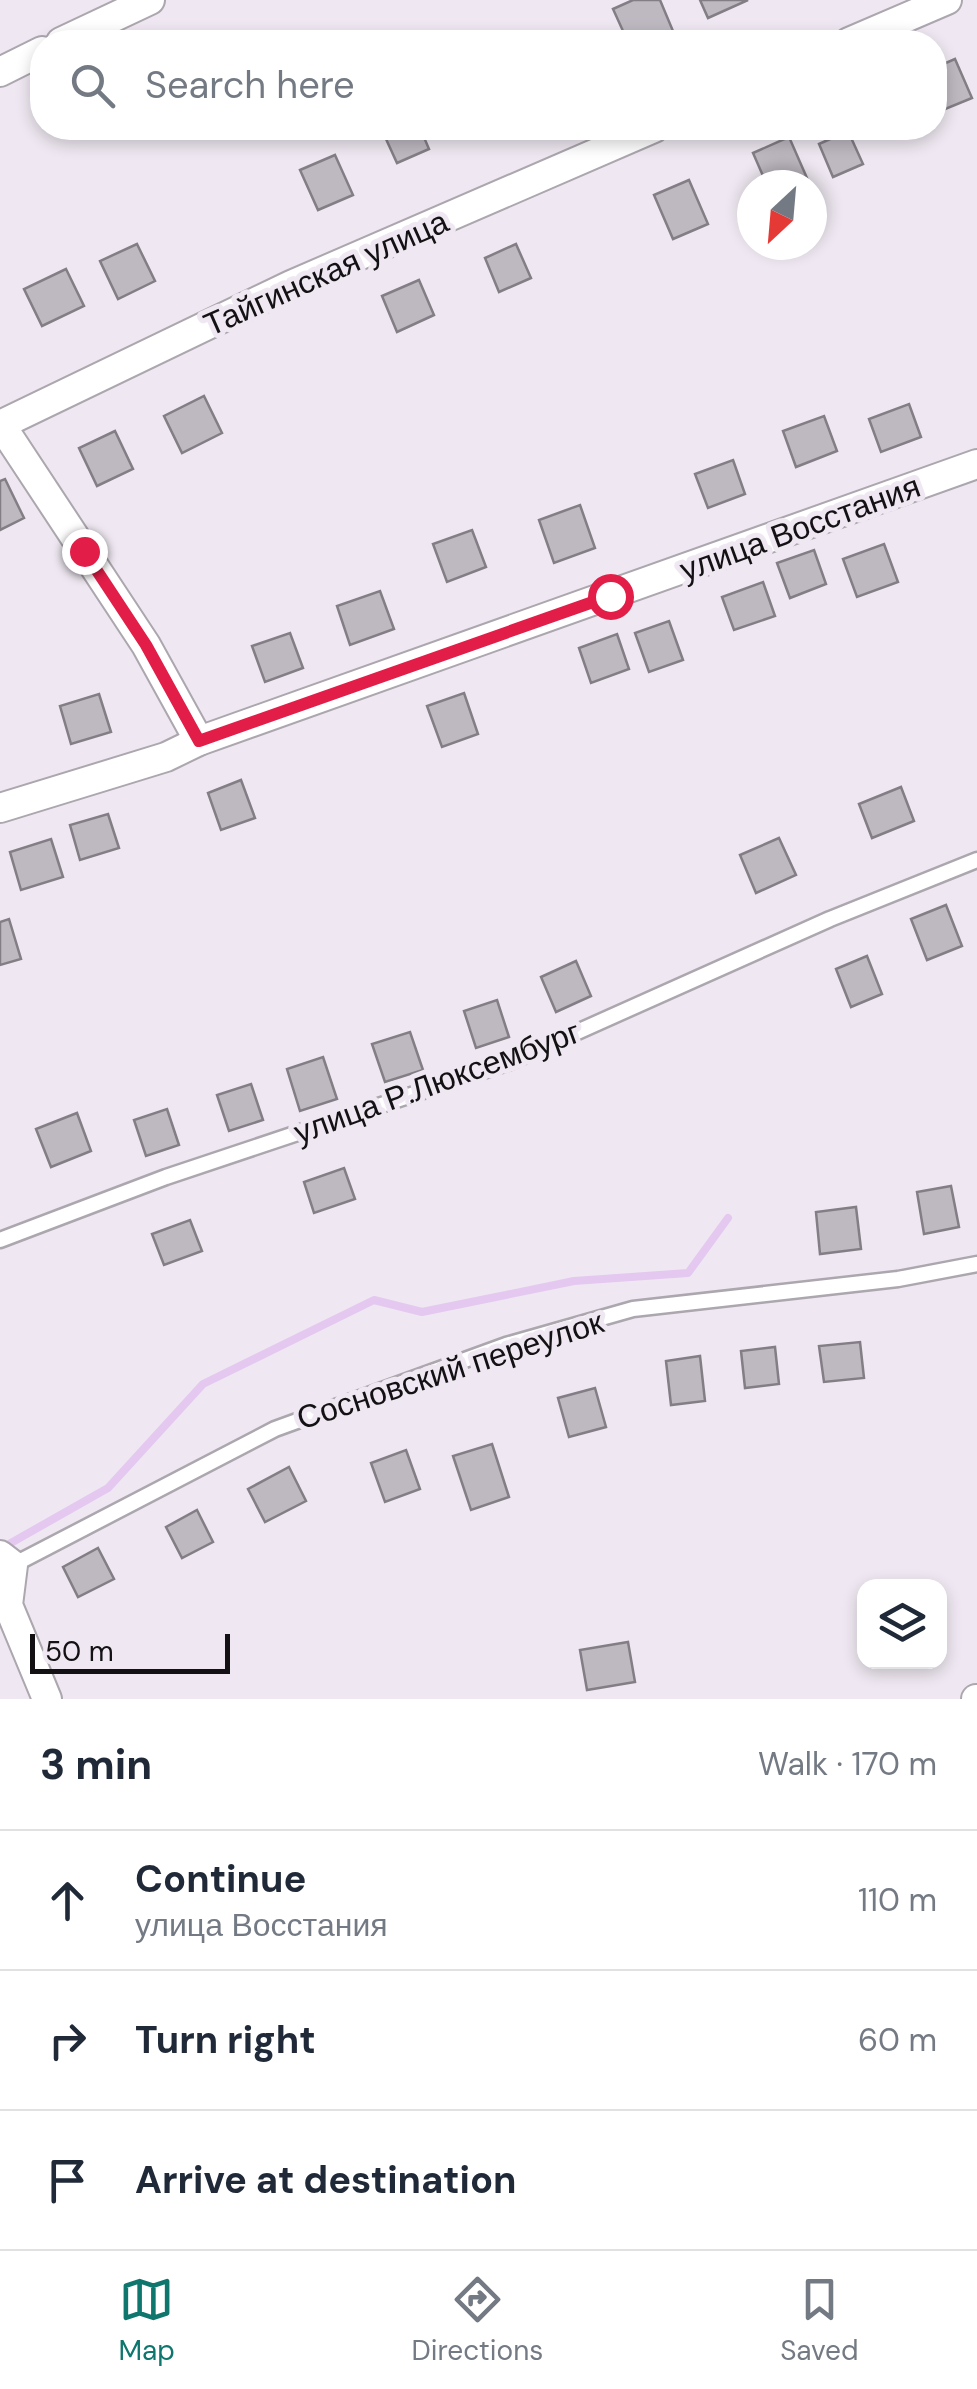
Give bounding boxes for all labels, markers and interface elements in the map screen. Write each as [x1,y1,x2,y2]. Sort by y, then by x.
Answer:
search box [30,30,947,140]
icon: search [65,58,120,113]
text: Search here [145,60,355,110]
north arrow [737,170,827,260]
street label: Тайгинская улица [197,200,455,346]
street label: улица Восстания [674,465,926,591]
route end [62,529,108,575]
route start [588,574,634,620]
street label: улица Р.Люксембург [288,1011,586,1153]
street label: Сосновский переулок [291,1300,609,1439]
map controls [857,1579,947,1669]
button: layers [857,1579,947,1669]
scale bar [30,1629,230,1674]
text: 50 m [45,1633,114,1670]
text: 3 min [40,1737,152,1792]
text: Walk · 170 m [758,1743,937,1785]
text: Continue [135,1854,306,1904]
icon: ahead [40,1873,95,1928]
text: 110 m [858,1879,937,1921]
text: улица Восстания [135,1904,388,1946]
icon: right [40,2013,95,2068]
text: Turn right [135,2015,316,2065]
text: 60 m [858,2019,937,2061]
icon: arrive [40,2153,95,2208]
text: Arrive at destination [135,2155,517,2205]
tab: Map [118,2272,175,2369]
tab: Directions [412,2272,543,2369]
tab: Saved [780,2272,859,2369]

